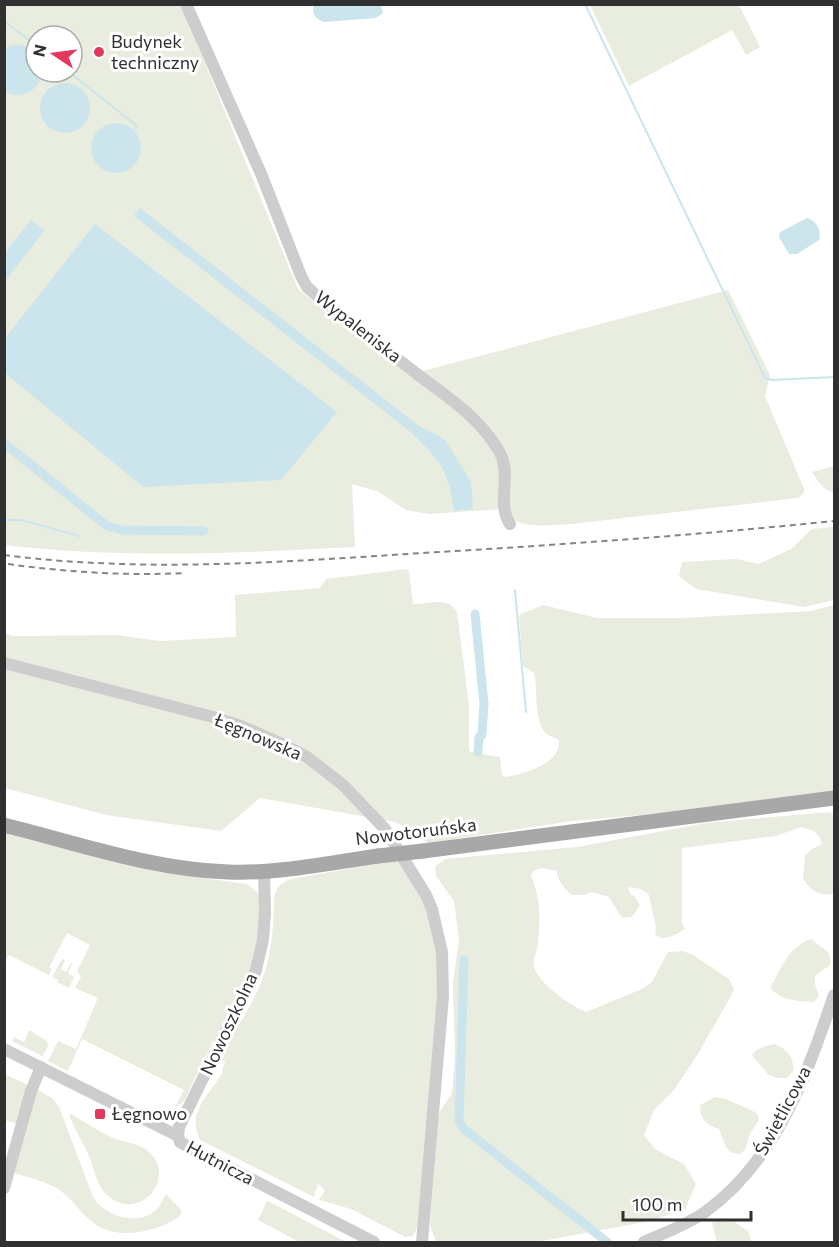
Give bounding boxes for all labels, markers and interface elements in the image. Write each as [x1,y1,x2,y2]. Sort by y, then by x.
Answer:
north arrow [24,24,84,84]
place label: Budynek techniczny [111,30,199,73]
text: N [28,43,50,58]
marker: Budynek techniczny [92,45,106,59]
street label: Wypaleniska [311,286,406,367]
street label: Łęgnowska [211,708,305,764]
street label: Nowotoruńska [354,813,478,849]
street label: Nowoszkolna [195,969,261,1078]
street label: Świetlicowa [749,1062,815,1159]
place label: Łęgnowo [111,1102,187,1124]
marker: Łęgnowo [93,1107,107,1121]
street label: Hutnicza [183,1135,258,1189]
scale bar [623,1184,750,1222]
text: 100 m [632,1193,682,1215]

